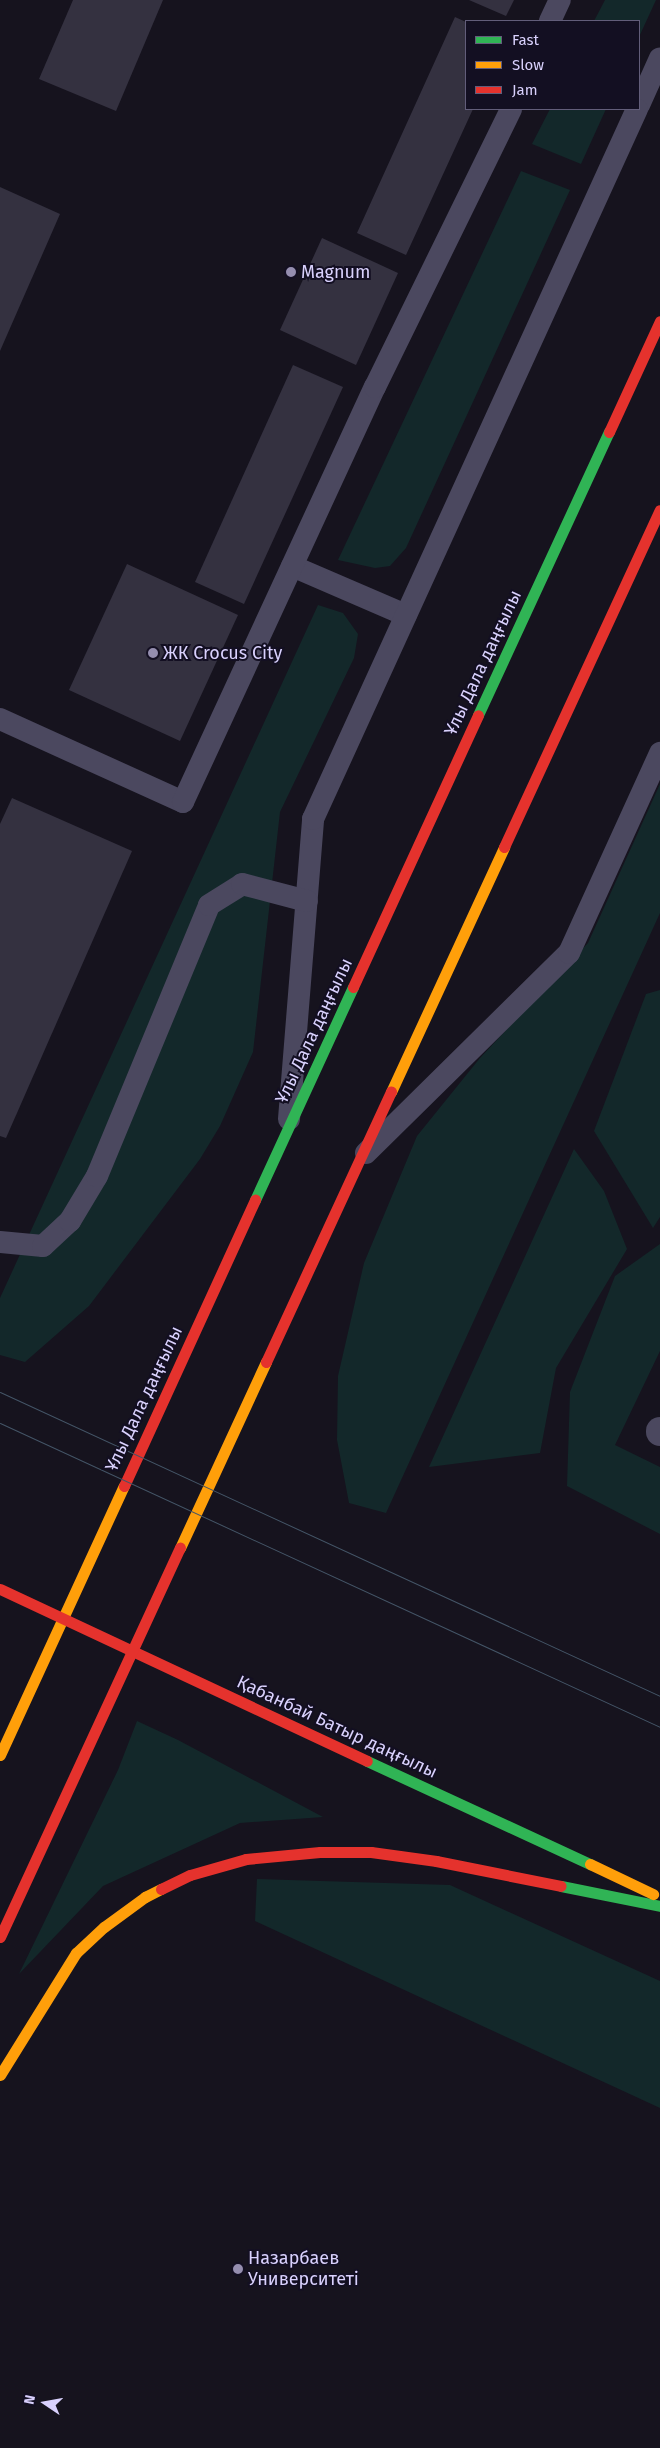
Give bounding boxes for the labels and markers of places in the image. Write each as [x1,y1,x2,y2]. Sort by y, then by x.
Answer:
place label: Magnum [301,261,370,283]
marker: Magnum [285,266,297,278]
place label: ЖК Crocus City [163,642,282,664]
marker: ЖК Crocus City [147,647,159,659]
place label: Назарбаев Университеті [248,2248,359,2290]
marker: Назарбаев Университеті [232,2263,244,2275]

